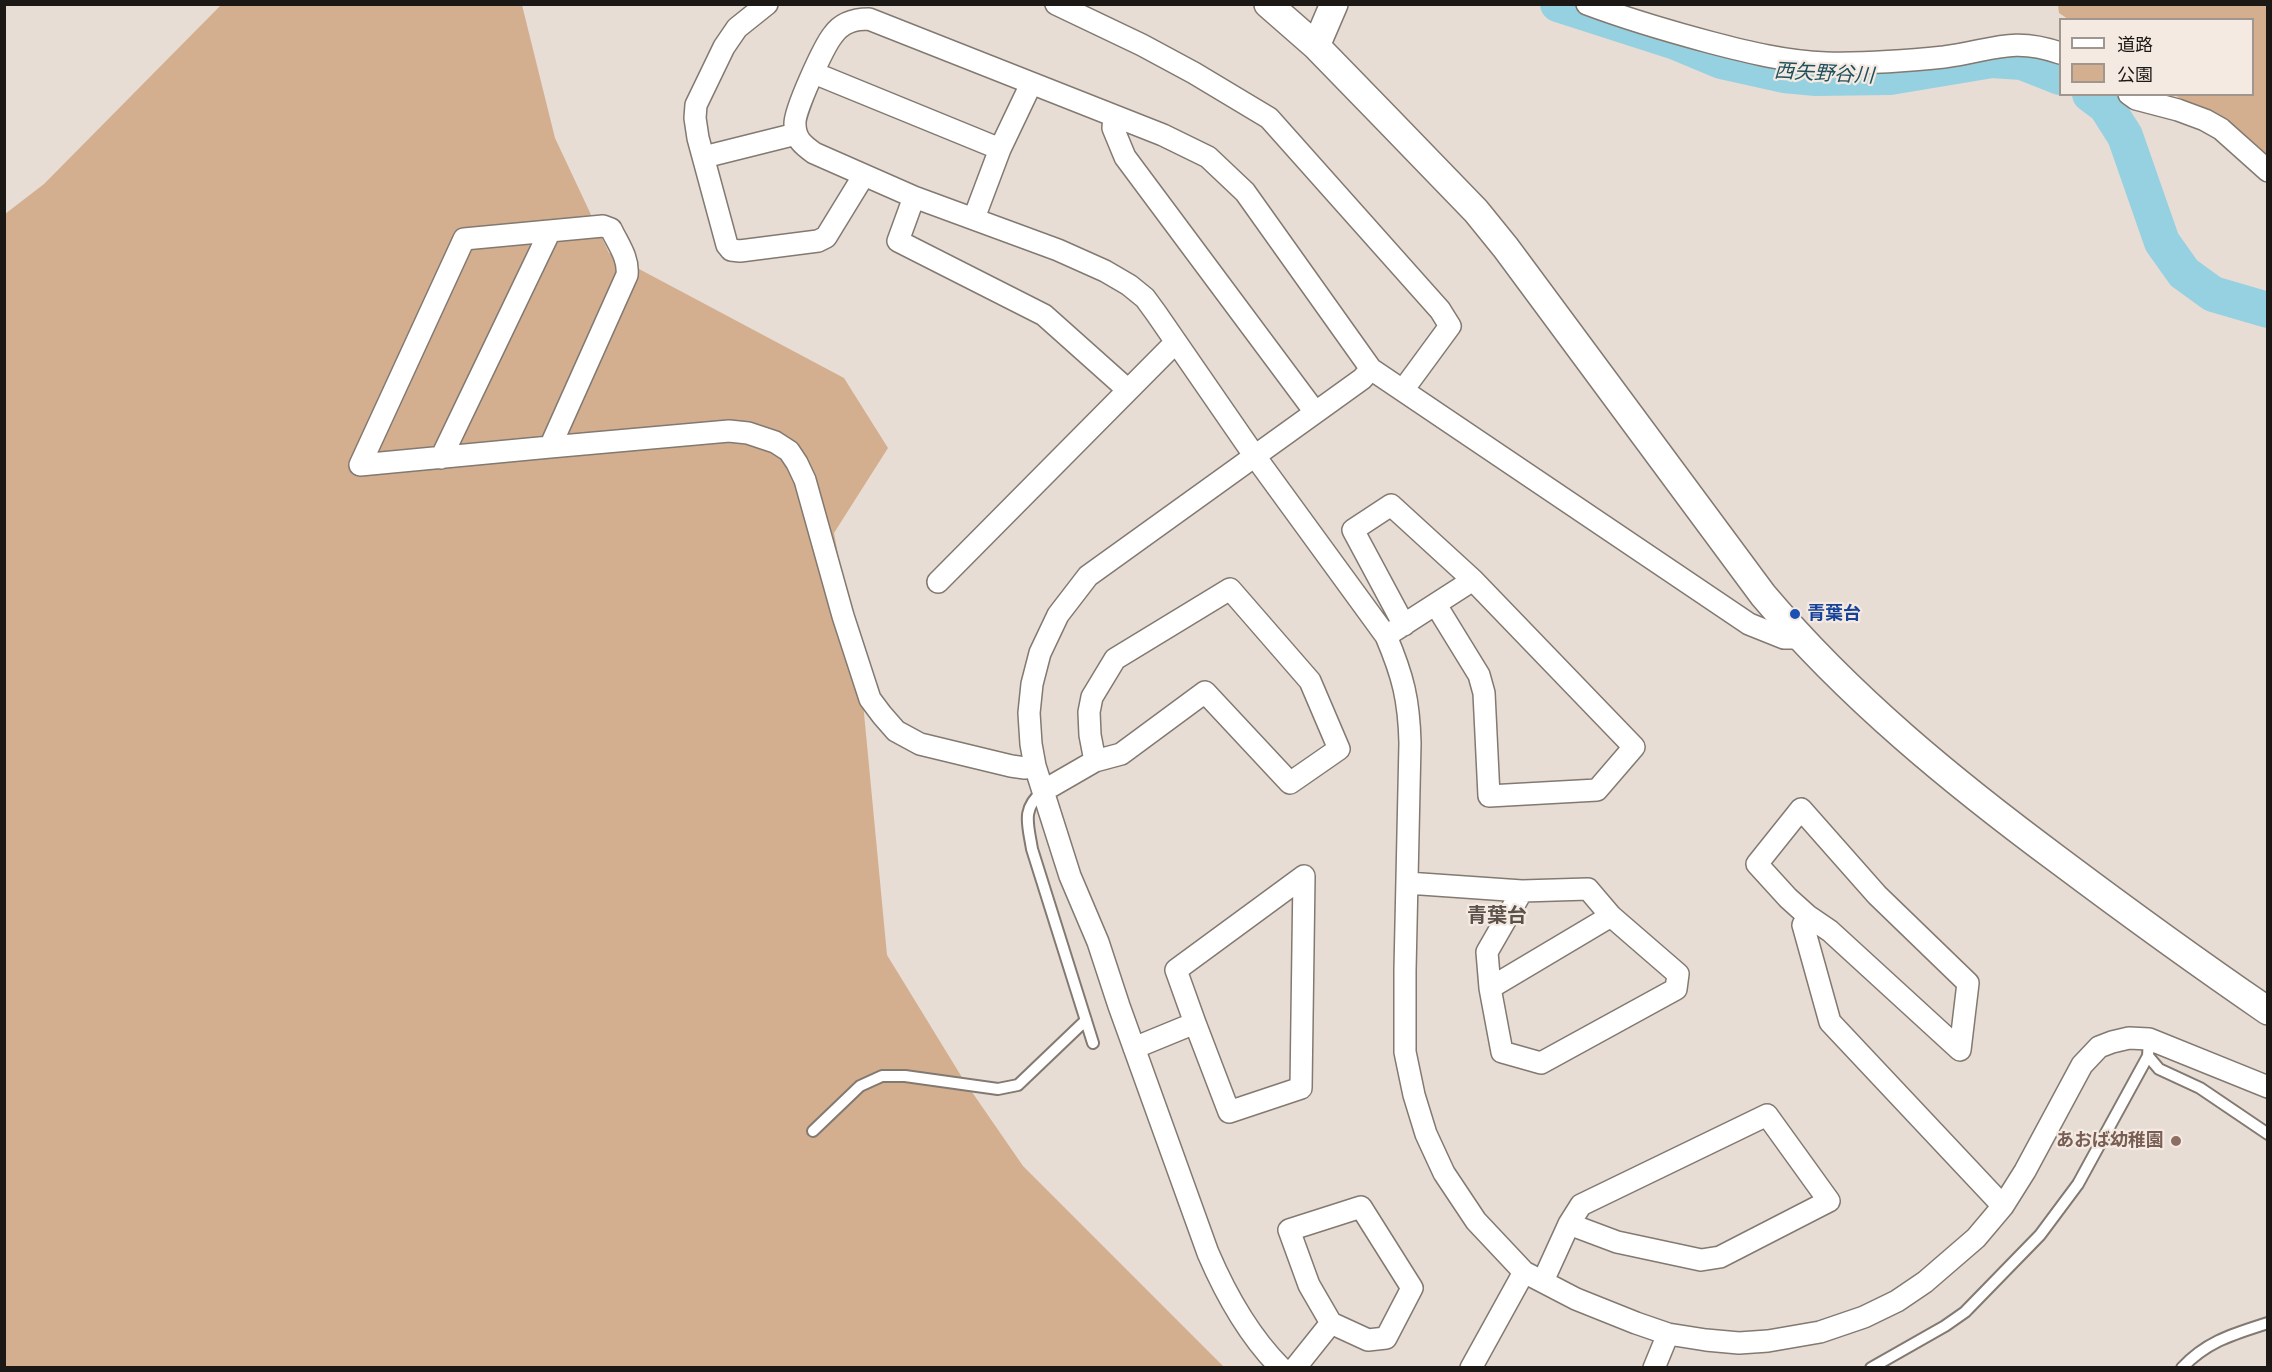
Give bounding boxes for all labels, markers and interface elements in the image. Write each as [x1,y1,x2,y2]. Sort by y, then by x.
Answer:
legend [2059,18,2254,96]
text: 道路 [2117,33,2153,56]
water label: 西矢野谷川 [1773,59,1875,89]
text: 公園 [2117,63,2153,86]
place label: 青葉台 [1807,603,1861,625]
marker: 青葉台 [1788,607,1802,621]
district label: 青葉台 [1467,904,1527,928]
place label: あおば幼稚園 [2056,1130,2164,1152]
marker: あおば幼稚園 [2169,1134,2183,1148]

